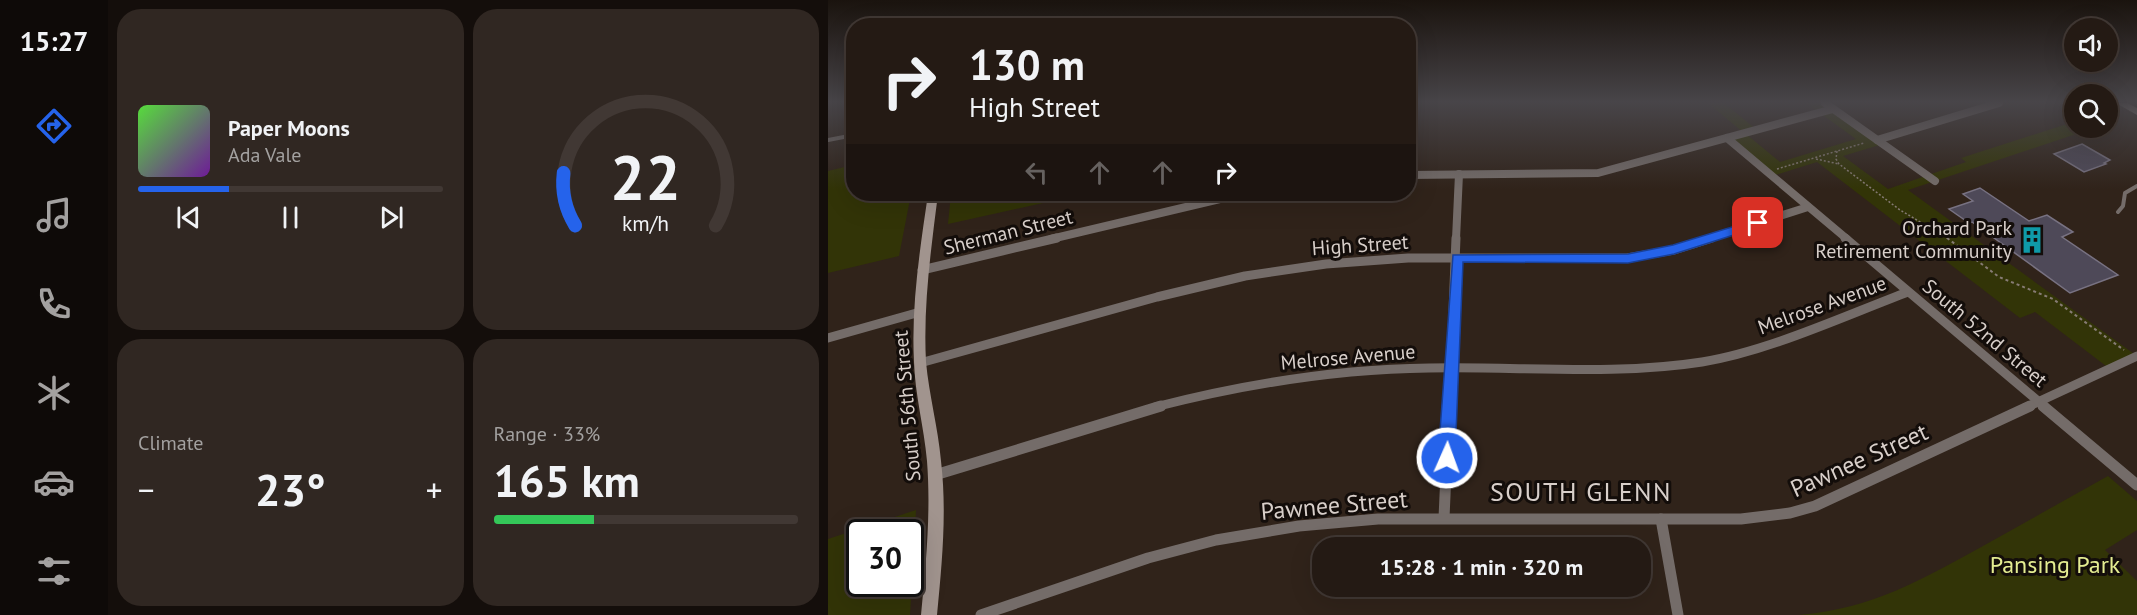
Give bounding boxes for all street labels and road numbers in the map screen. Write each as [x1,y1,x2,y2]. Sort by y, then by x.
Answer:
street label: Sherman Street [941,203,1075,261]
street label: High Street [1311,229,1409,261]
street label: Melrose Avenue [1754,270,1890,340]
street label: South 52nd Street [1917,273,2053,393]
street label: South 56th Street [887,329,927,482]
street label: Melrose Avenue [1280,338,1416,376]
street label: Pawnee Street [1786,416,1932,504]
street label: Pawnee Street [1259,483,1409,527]

